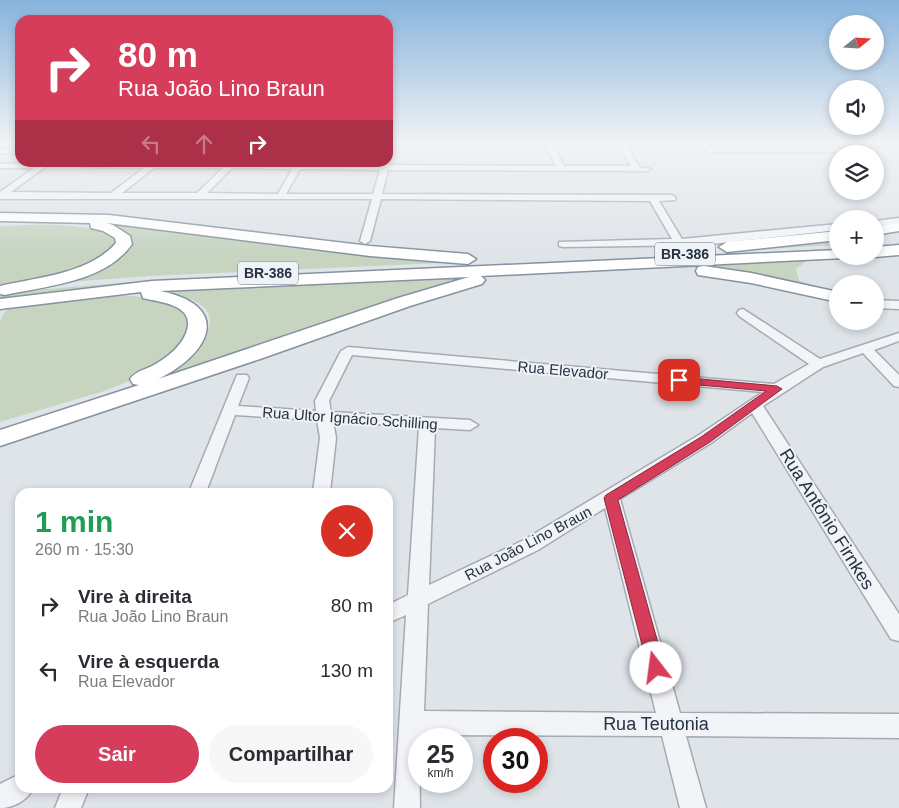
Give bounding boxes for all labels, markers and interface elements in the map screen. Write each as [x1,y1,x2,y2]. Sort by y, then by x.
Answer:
north arrow [829,15,884,70]
map controls [829,15,884,330]
icon: right [35,35,100,100]
text: 80 m [118,35,198,74]
text: Rua João Lino Braun [118,76,325,101]
button: sound [829,80,884,135]
icon: left [137,130,165,158]
icon: ahead [190,130,218,158]
icon: right [243,130,271,158]
button: layers [829,145,884,200]
button: + [829,210,884,265]
road number: BR-386 [655,242,715,266]
road number: BR-386 [238,262,298,284]
button: − [829,275,884,330]
street label: Rua Elevador [517,358,609,382]
pin [658,359,700,401]
icon: arrive [665,366,693,394]
street label: Rua Ultor Ignácio Schilling [262,403,438,433]
street label: Rua Antônio Firnkes [776,445,878,593]
street label: Rua João Lino Braun [462,502,594,584]
text: 1 min [35,505,113,538]
button: close [321,505,373,557]
text: 260 m · 15:30 [35,541,134,558]
text: Vire à direita [78,586,192,607]
icon: right [35,592,63,620]
text: 80 m [331,595,373,616]
text: Rua João Lino Braun [78,608,228,625]
position arrow [629,641,681,693]
text: Vire à esquerda [78,651,219,672]
icon: left [35,657,63,685]
text: 130 m [320,660,373,681]
text: Rua Elevador [78,673,175,690]
street label: Rua Teutonia [603,714,710,734]
button: Sair [35,725,199,783]
button: Compartilhar [209,725,373,783]
speed limit sign: 30 [483,728,548,793]
text: 25 [427,740,454,768]
text: km/h [427,766,454,780]

